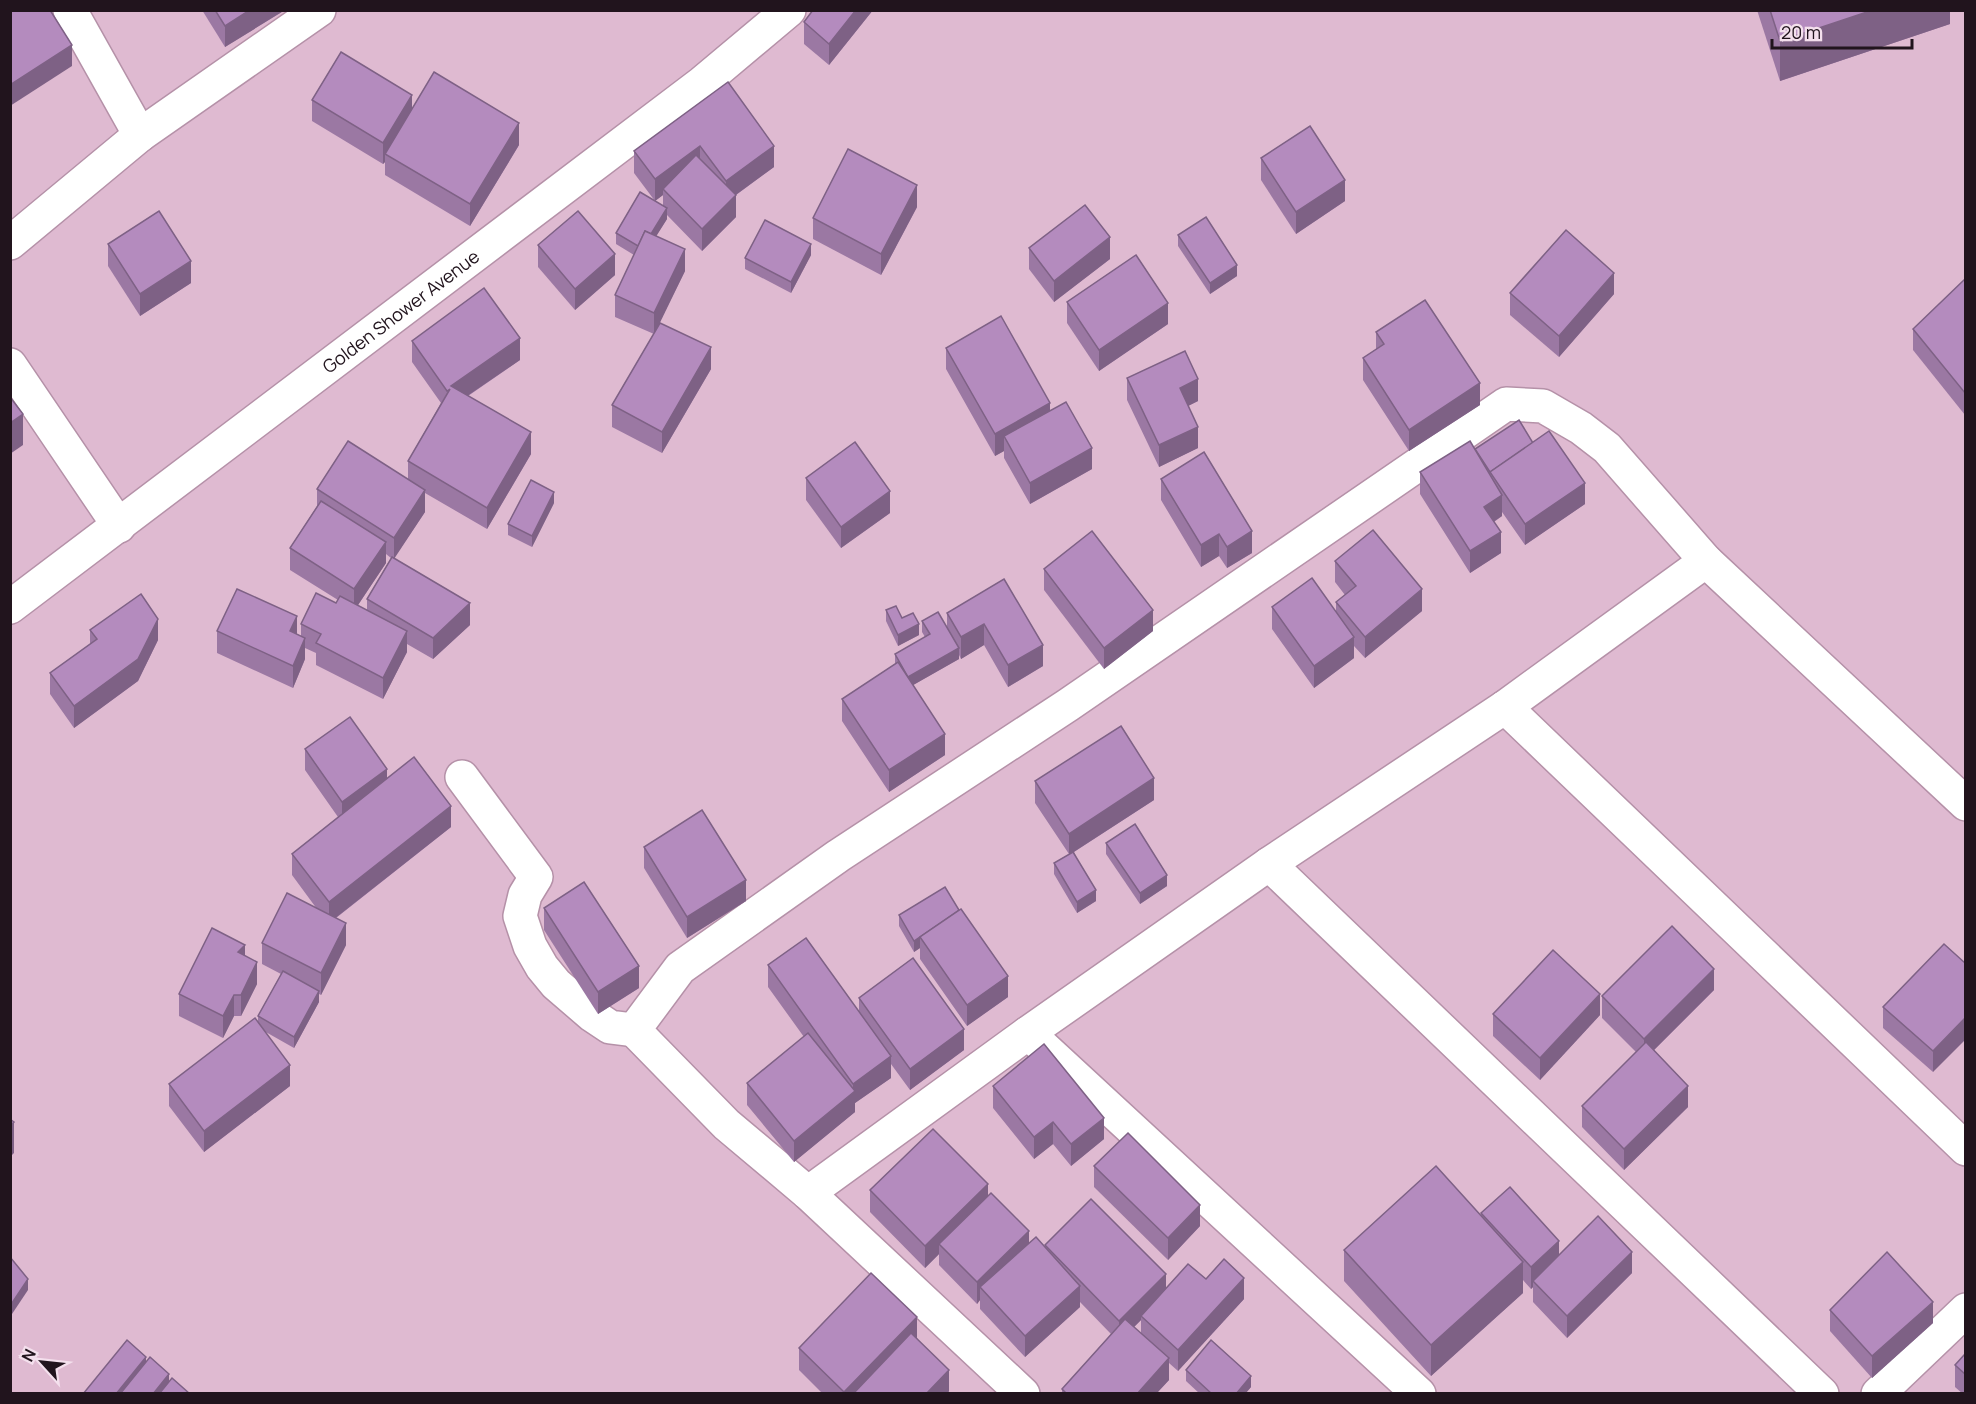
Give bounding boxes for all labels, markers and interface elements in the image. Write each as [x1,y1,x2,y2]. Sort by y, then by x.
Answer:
scale bar [1772,12,1912,50]
text: 20 m [1781,20,1821,44]
street label: Golden Shower Avenue [317,244,484,378]
north arrow [12,1332,72,1392]
text: N [16,1345,41,1365]

